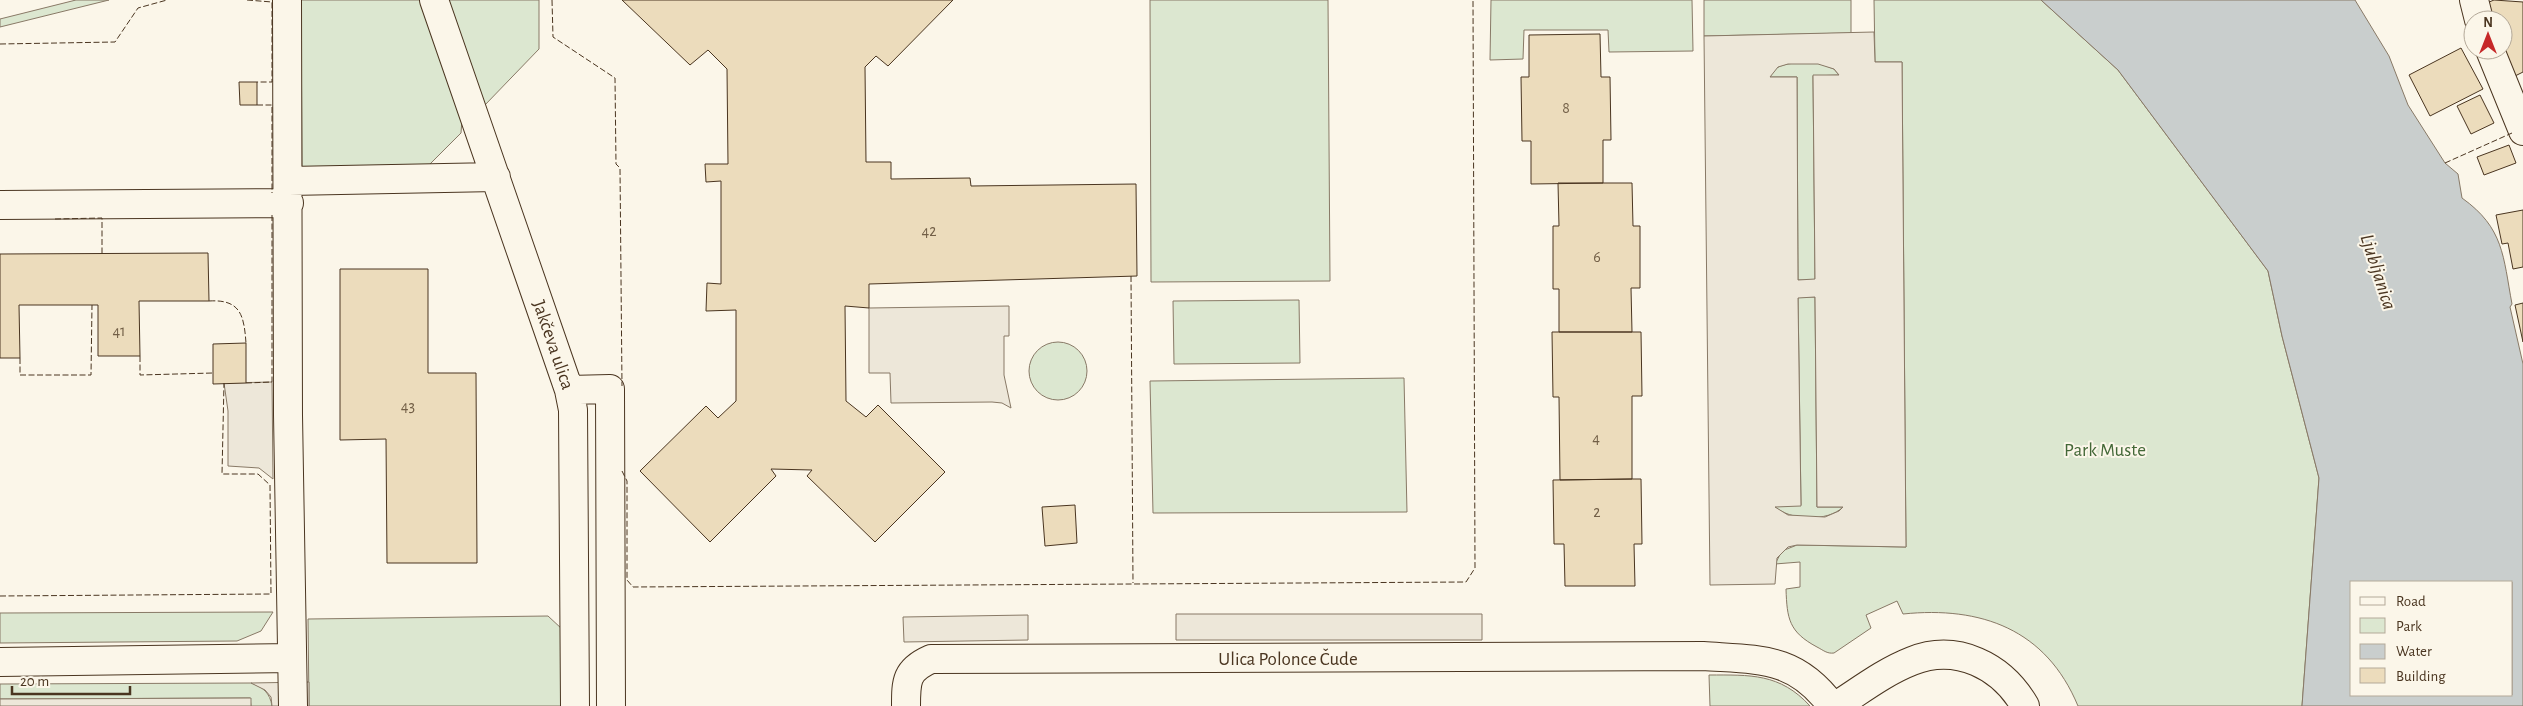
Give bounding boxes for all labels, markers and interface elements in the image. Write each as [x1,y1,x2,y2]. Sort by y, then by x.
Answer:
north arrow [2463,10,2513,60]
text: N [2483,16,2493,30]
house number: 8 [1562,100,1570,116]
house number: 42 [922,223,936,239]
water label: Ljubljanica [2356,232,2400,312]
house number: 6 [1593,249,1601,265]
street label: Jakčeva ulica [529,298,577,392]
house number: 41 [112,323,126,339]
house number: 43 [401,398,415,414]
house number: 4 [1592,430,1600,446]
park label: Park Muste [2064,441,2146,460]
house number: 2 [1593,504,1601,520]
legend [2350,581,2513,696]
text: Road [2396,594,2426,609]
text: Park [2396,619,2422,634]
text: Water [2396,644,2432,659]
street label: Ulica Polonce Čude [1218,648,1358,669]
scale bar [12,664,130,696]
text: Building [2396,669,2446,684]
text: 20 m [20,674,49,689]

